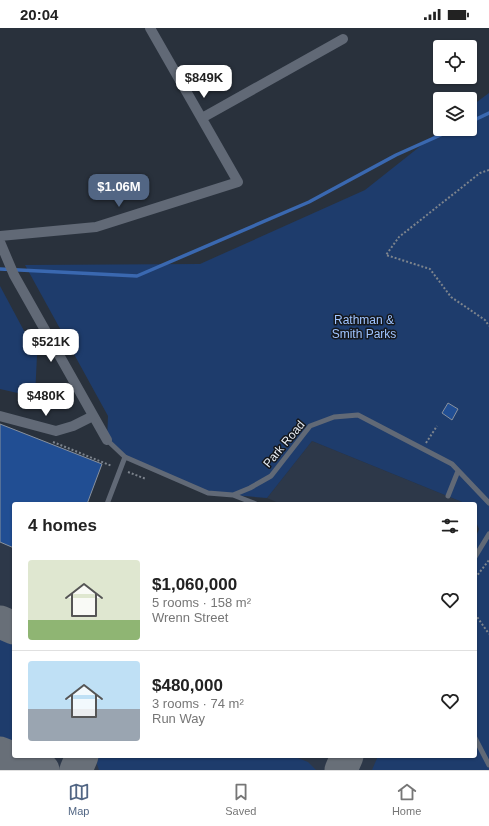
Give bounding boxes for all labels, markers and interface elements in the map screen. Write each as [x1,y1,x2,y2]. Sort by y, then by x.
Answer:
text: 20:04 [20,6,58,23]
map controls [433,40,477,136]
button: locate [433,40,477,84]
pin: $849K [176,65,232,99]
text: $849K [185,70,223,85]
button: layers [433,92,477,136]
pin: $1.06M [86,174,152,208]
text: $1.06M [97,179,141,194]
park label: Rathman & Smith Parks [332,313,396,341]
pin: $521K [23,329,79,363]
text: $521K [32,334,70,349]
pin: $480K [18,383,74,417]
text: $480K [27,388,65,403]
street label: Park Road [260,418,308,470]
icon: filters [439,515,461,537]
text: 4 homes [28,516,97,535]
text: $1,060,000 [152,575,237,594]
icon: home [60,576,108,624]
icon: heart [439,589,461,611]
text: 5 rooms · 158 m² [152,595,251,610]
text: Wrenn Street [152,610,228,625]
text: $480,000 [152,676,223,695]
icon: home [60,677,108,725]
icon: heart [439,690,461,712]
text: 3 rooms · 74 m² [152,696,244,711]
text: Run Way [152,711,205,726]
tab: Map [68,781,90,817]
tab: Saved [225,781,256,817]
tab: Home [392,781,421,817]

